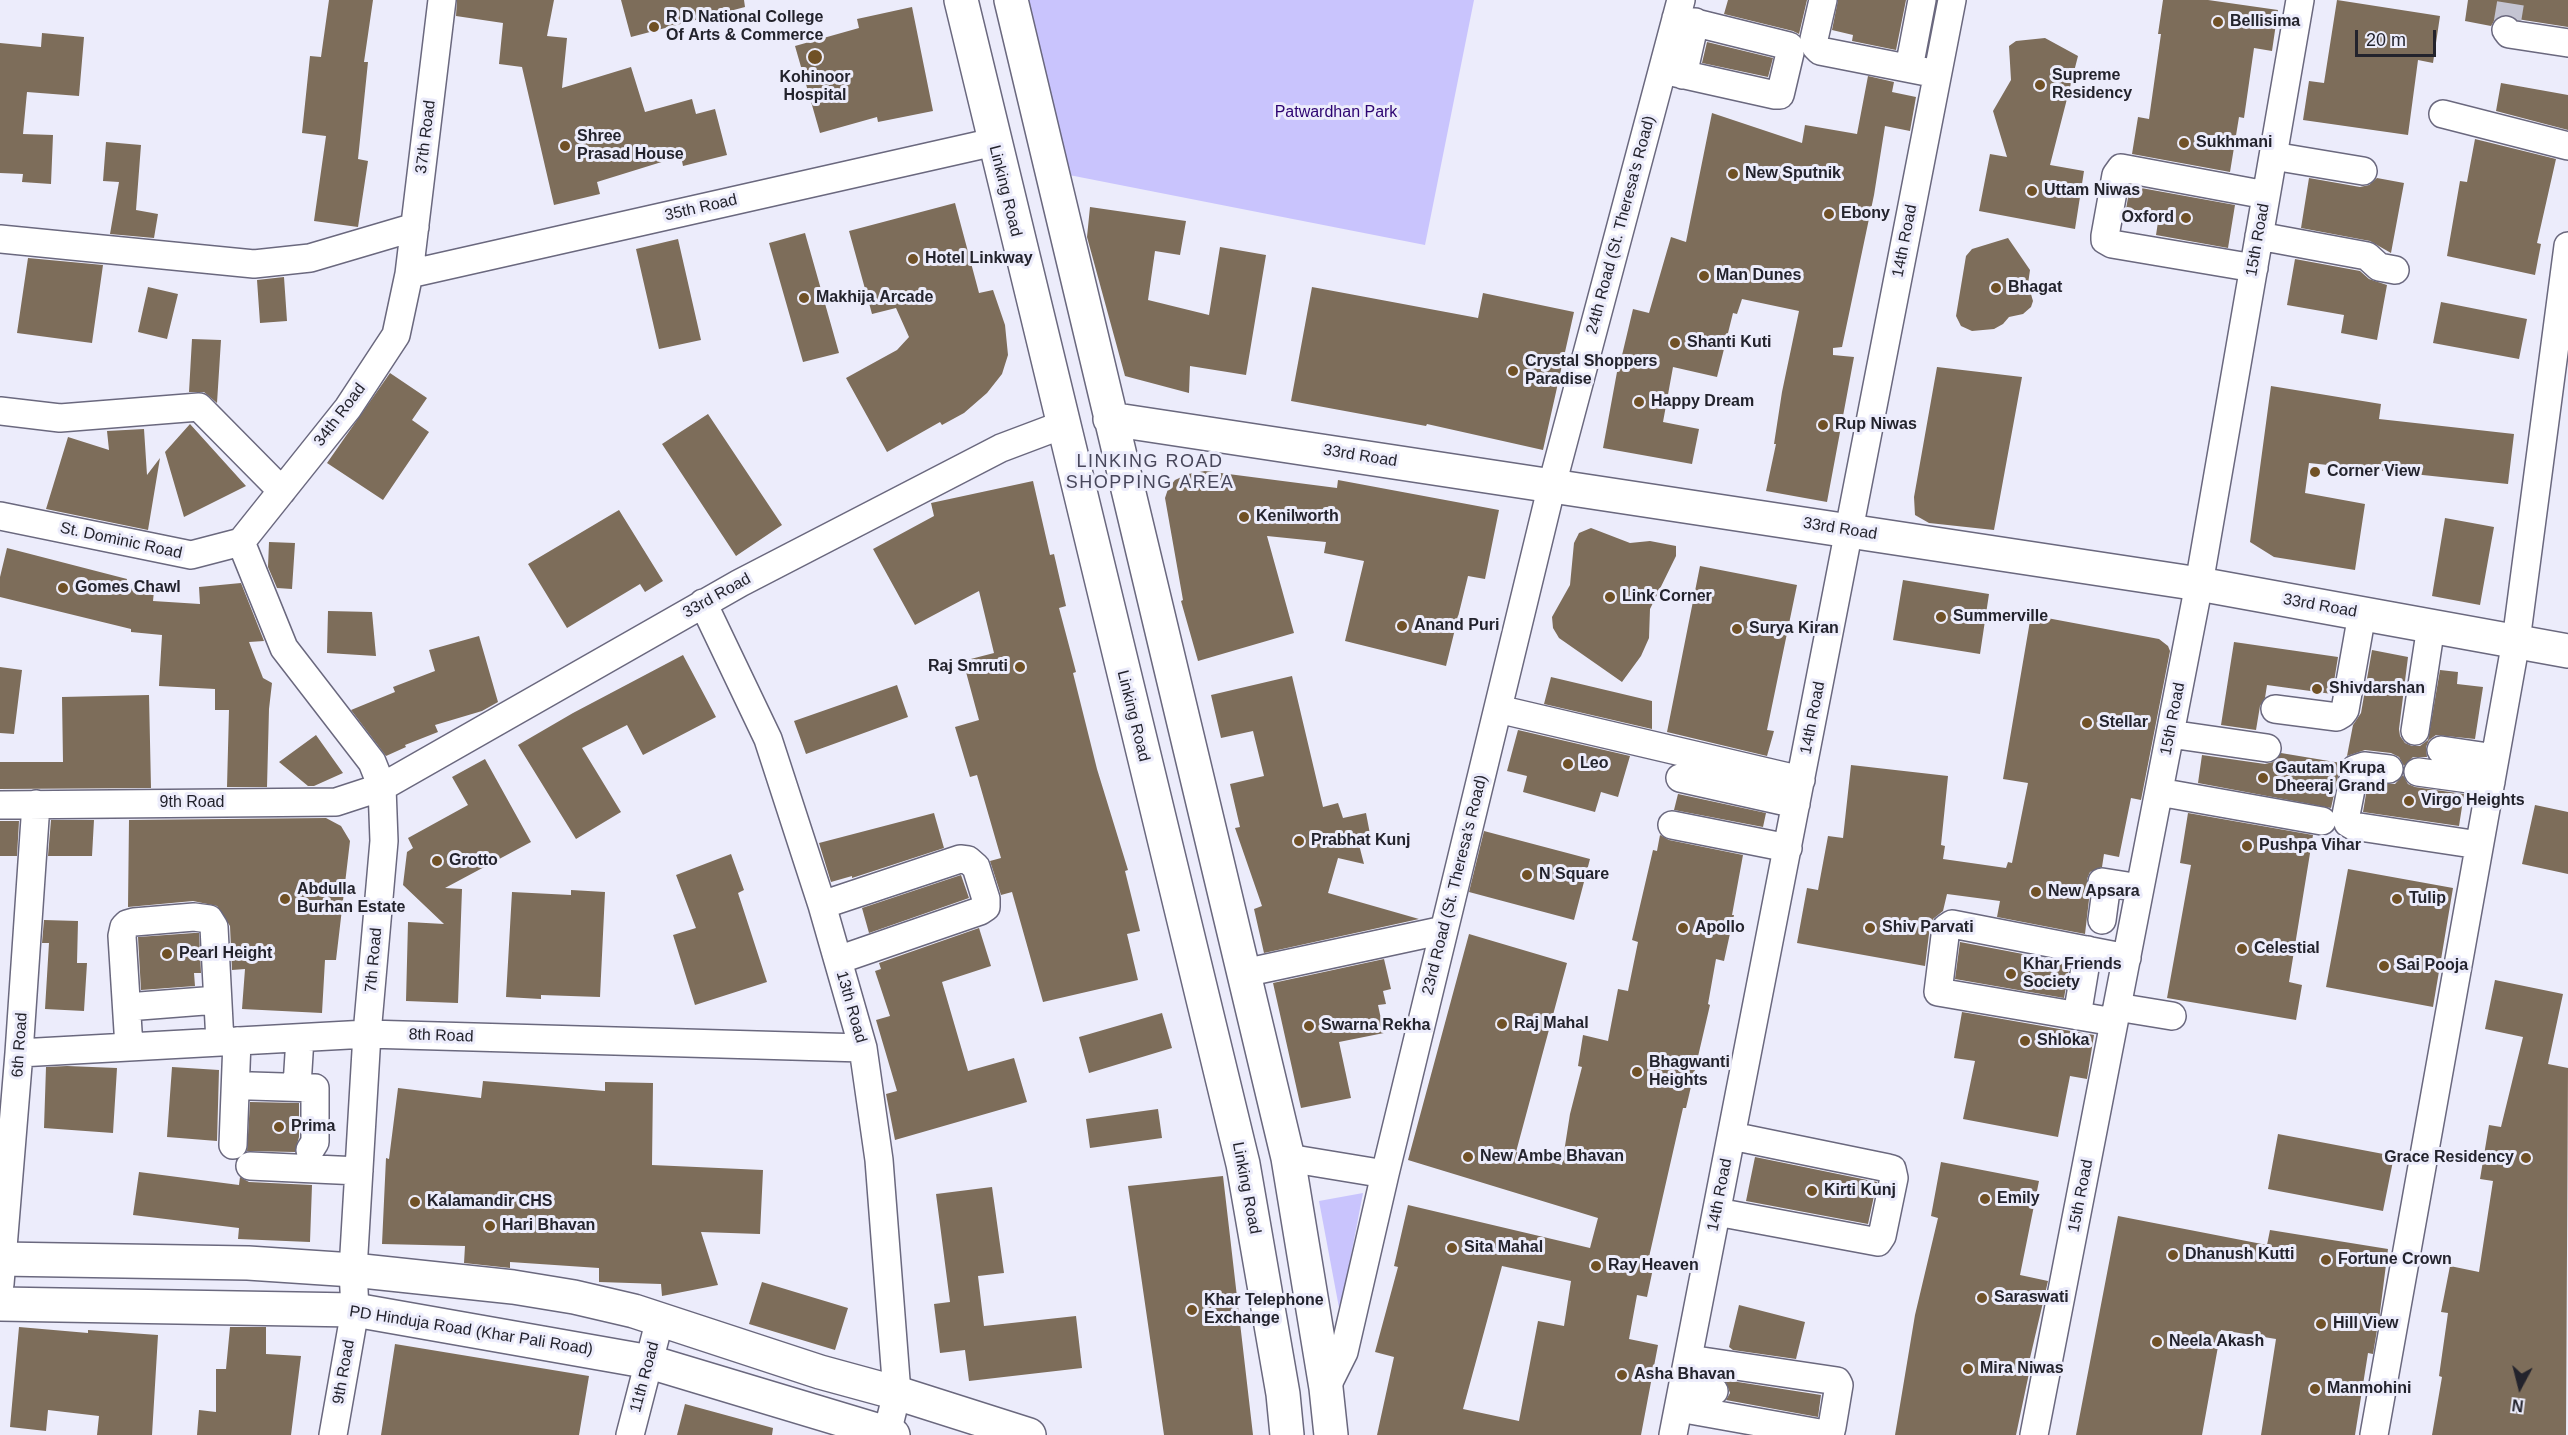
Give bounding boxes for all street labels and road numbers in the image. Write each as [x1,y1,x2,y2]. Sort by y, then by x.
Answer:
street label: 37th Road [412,99,440,175]
street label: 24th Road (St. Theresa's Road) [1583,114,1659,336]
street label: Linking Road [984,143,1026,239]
street label: 35th Road [663,190,739,226]
street label: 15th Road [2242,202,2274,278]
street label: 14th Road [1889,203,1921,279]
street label: 34th Road [310,380,370,450]
street label: 33rd Road [1322,441,1398,471]
street label: 33rd Road [1802,514,1878,544]
street label: St. Dominic Road [58,519,184,563]
street label: 33rd Road [680,569,754,623]
street label: 33rd Road [2282,590,2358,622]
street label: Linking Road [1112,668,1154,764]
street label: 14th Road [1797,680,1829,756]
street label: 15th Road [2157,681,2189,757]
street label: 23rd Road (St. Theresa's Road) [1418,773,1492,997]
street label: 9th Road [160,793,224,813]
street label: 7th Road [362,927,386,993]
street label: 13th Road [832,969,870,1045]
street label: 6th Road [8,1012,32,1078]
street label: 8th Road [408,1025,474,1047]
street label: Linking Road [1228,1140,1264,1236]
street label: 14th Road [1704,1157,1736,1233]
street label: 15th Road [2065,1158,2097,1234]
street label: PD Hinduja Road (Khar Pali Road) [348,1302,594,1360]
street label: 9th Road [329,1338,359,1406]
street label: 11th Road [626,1339,664,1415]

